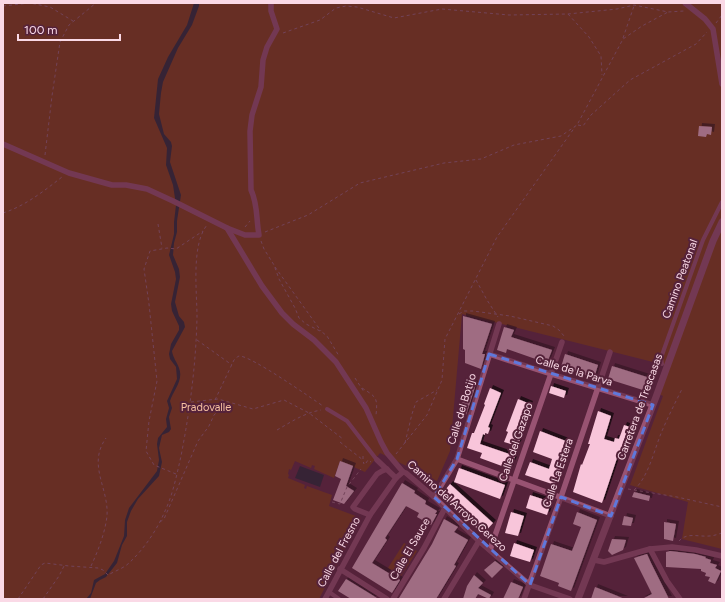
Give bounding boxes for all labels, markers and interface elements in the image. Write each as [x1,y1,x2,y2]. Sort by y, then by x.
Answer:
scale bar [18,16,120,42]
text: 100 m [24,23,58,37]
street label: Camino Peatonal [660,238,700,320]
street label: Carretera de Trescasas [615,352,665,462]
street label: Calle de la Parva [534,353,614,389]
street label: Calle del Botijo [445,372,479,446]
park label: Pradovalle [181,401,231,414]
street label: Calle del Gazapo [496,401,536,483]
street label: Calle La Estera [540,437,576,509]
street label: Camino del Arroyo Cerezo [404,458,510,554]
street label: Calle del Fresno [315,515,363,589]
street label: Calle El Sauce [387,516,433,582]

